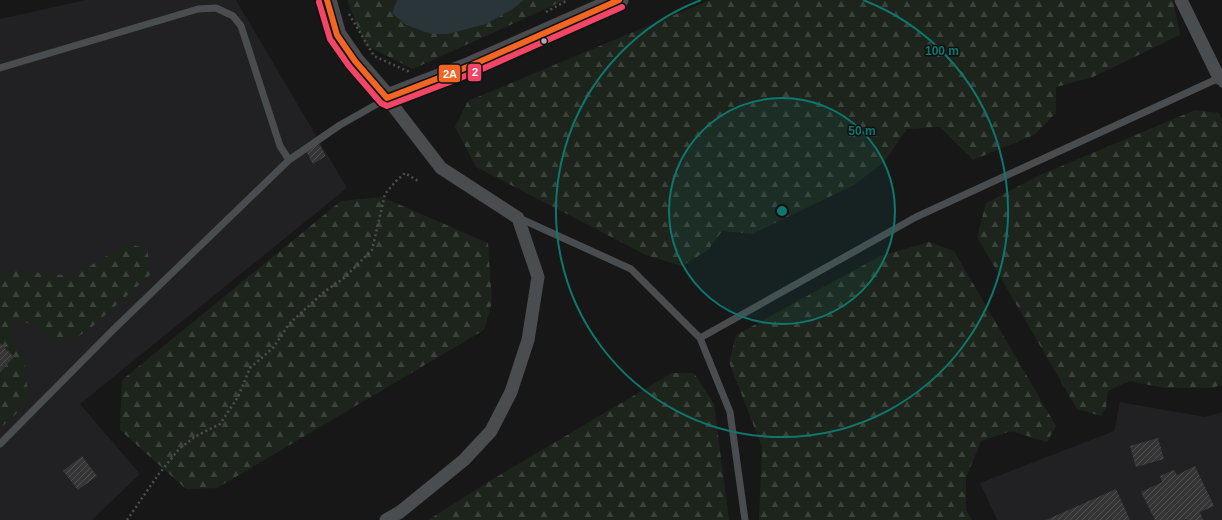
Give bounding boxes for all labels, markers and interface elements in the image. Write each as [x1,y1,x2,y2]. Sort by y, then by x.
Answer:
unlabelled marker [539,36,549,46]
text: 100 m [925,44,959,58]
line badge: 2 [467,63,482,82]
line badge: 2А [438,64,461,83]
text: 2 [472,66,478,78]
text: 2А [443,68,457,80]
text: 50 m [848,124,876,138]
centre of rings [775,204,789,218]

